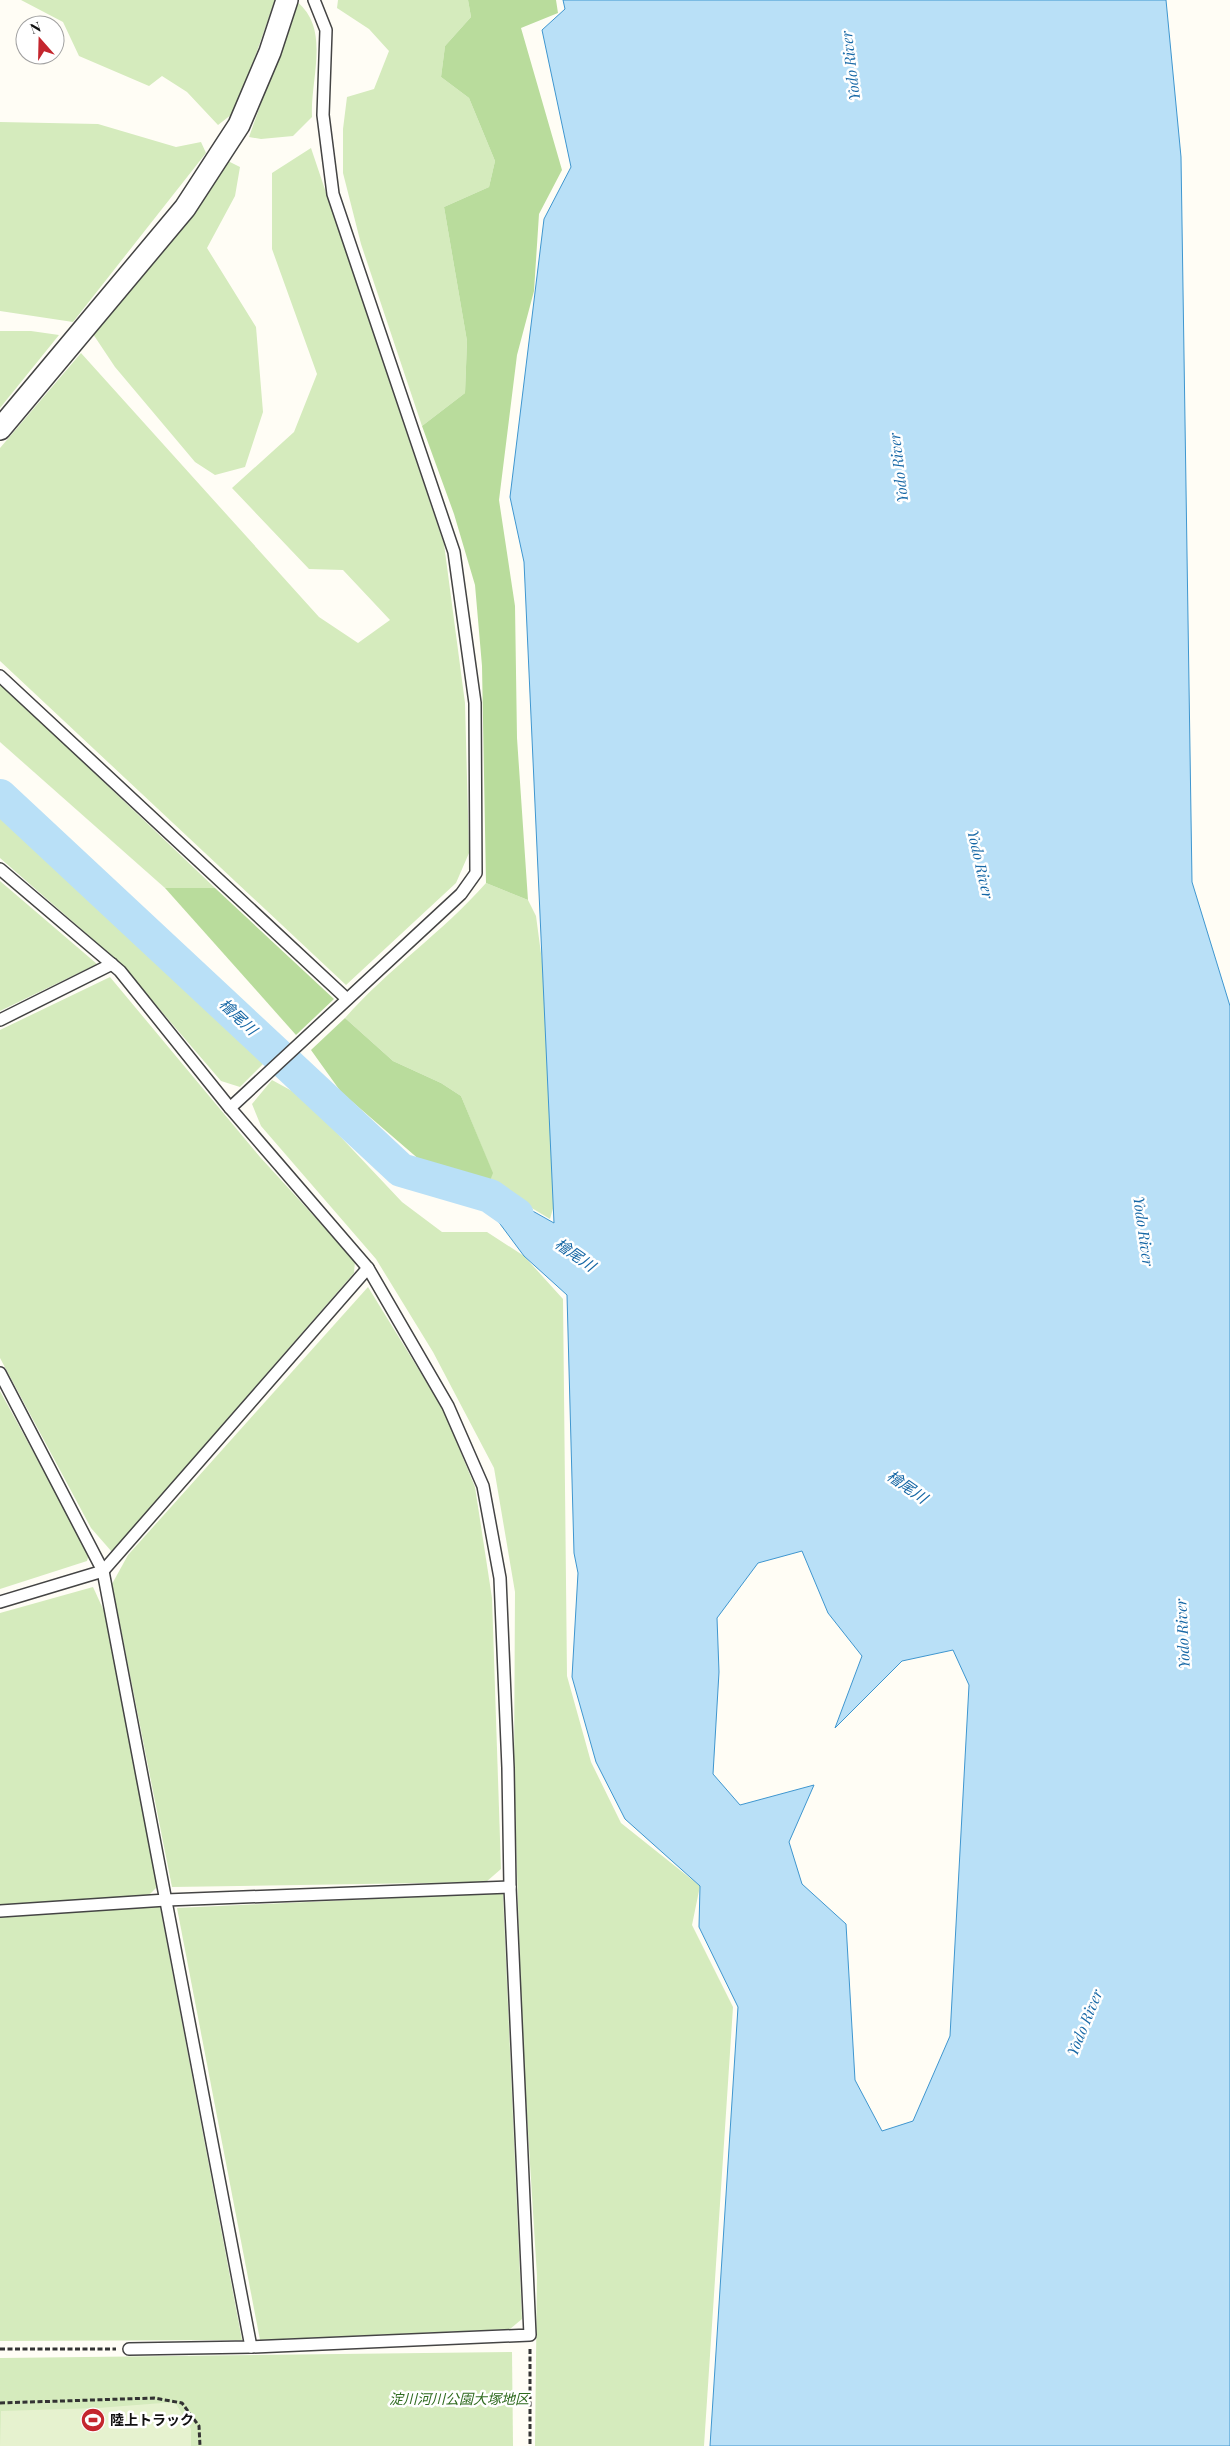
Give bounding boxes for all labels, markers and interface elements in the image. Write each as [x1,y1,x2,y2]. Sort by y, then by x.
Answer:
north arrow [15,15,65,65]
text: N [27,17,43,38]
water label: Yodo River [836,29,864,102]
water label: Yodo River [884,431,912,504]
water label: Yodo River [963,827,999,901]
water label: 檜尾川 [215,994,263,1040]
water label: Yodo River [1129,1195,1159,1268]
water label: 檜尾川 [551,1233,601,1276]
water label: 檜尾川 [883,1465,933,1508]
water label: Yodo River [1170,1598,1194,1670]
water label: Yodo River [1062,1986,1107,2059]
park label: 淀川河川公園大塚地区 [389,2389,531,2408]
sports icon: 陸上トラック [80,2407,106,2433]
place label: 陸上トラック [110,2410,194,2429]

